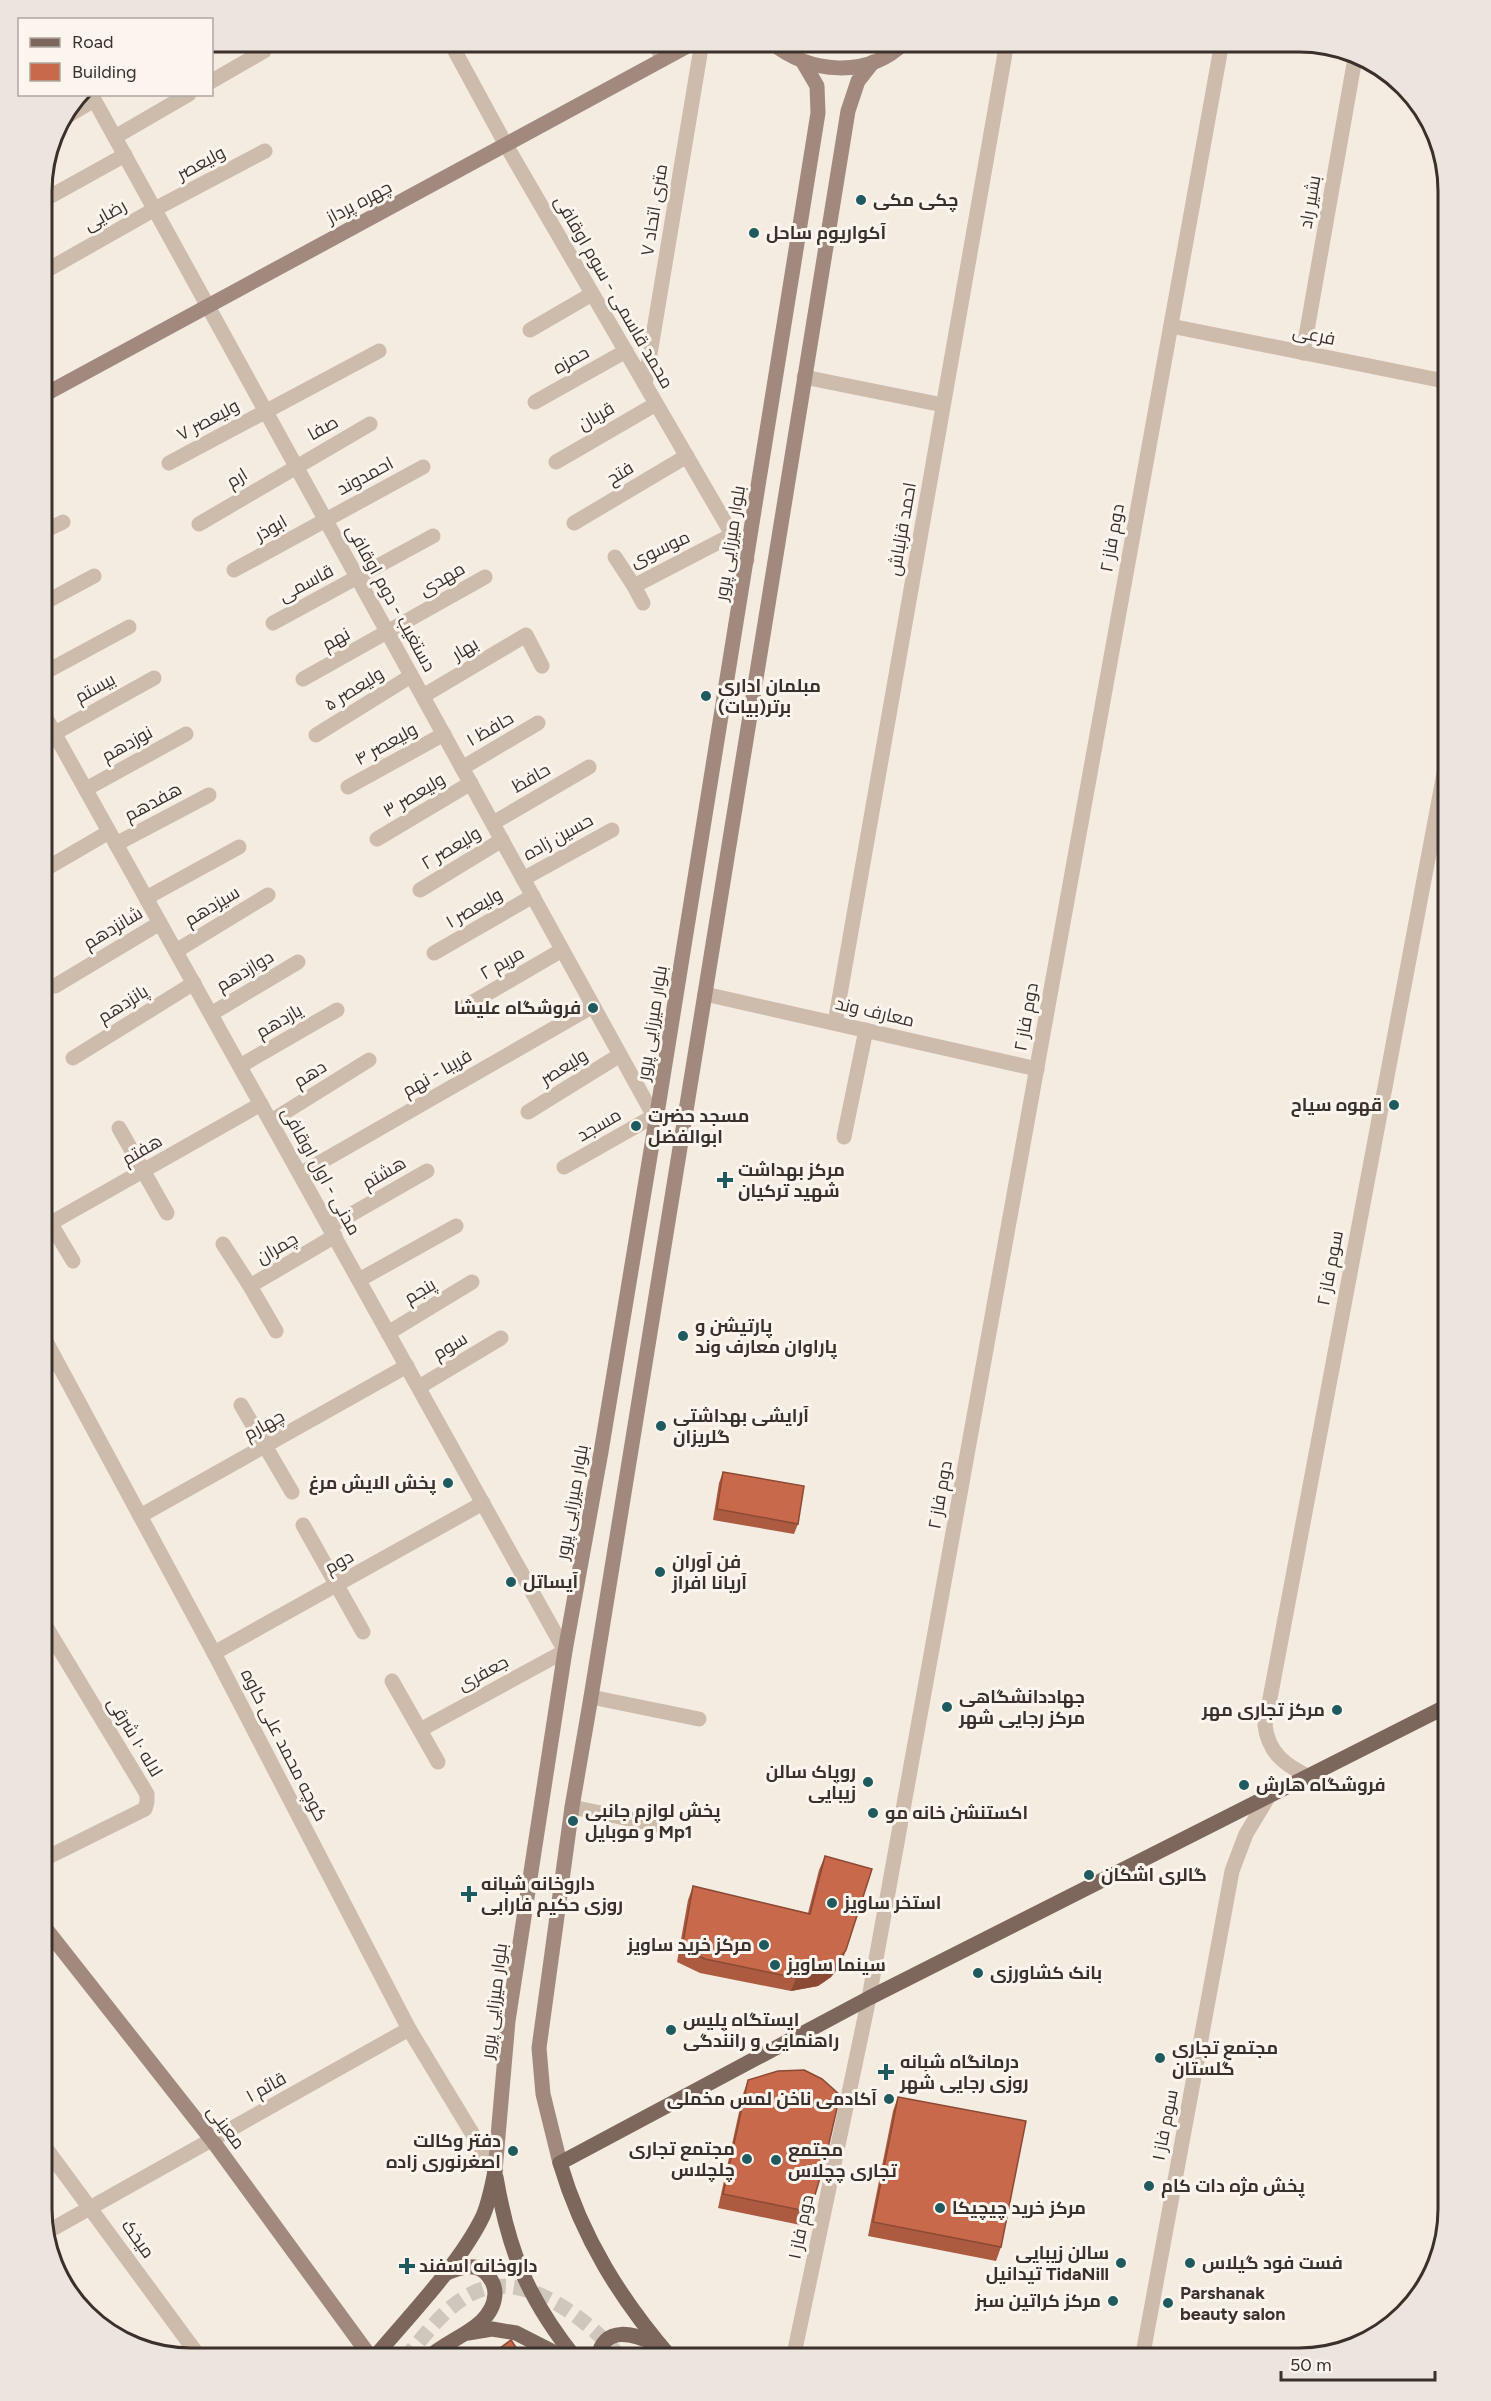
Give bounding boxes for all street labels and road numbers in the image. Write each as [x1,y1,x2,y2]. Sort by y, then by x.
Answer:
street label: ولیعصر [172,141,229,185]
street label: ۷ متری اتحاد [636,162,672,258]
street label: بشیر راد [1295,174,1325,230]
street label: چهره پرداز [322,176,396,230]
street label: محمد قاسمی - سوم اوقافی [549,192,678,393]
street label: رضایی [80,194,130,236]
street label: فرعی [1291,320,1337,350]
street label: حمزه [549,341,593,379]
street label: ولیعصر ۷ [173,394,243,446]
street label: قربان [574,397,618,435]
street label: صفا [304,411,342,445]
street label: احمدوند [333,452,397,500]
street label: فتح [603,456,638,490]
street label: ارم [222,463,252,494]
street label: احمد قزلباش [883,480,921,578]
street label: بلوار میرزایی پرور [710,484,751,603]
street label: دوم فاز ۲ [1095,502,1130,574]
street label: ابوذر [250,510,291,546]
street label: دستغیب - دوم اوقافی [340,520,441,676]
street label: موسوی [627,526,693,572]
street label: مهدی [415,557,469,601]
street label: قاسمی [275,559,337,607]
street label: نهم [318,622,354,656]
street label: بهار [447,633,482,666]
street label: ولیعصر ۵ [320,662,388,716]
street label: بیستم [71,668,120,709]
street label: حافظ ۱ [463,707,517,751]
street label: ولیعصر ۴ [351,718,421,770]
street label: نوزدهم [98,721,157,768]
street label: حافظ [508,758,554,798]
street label: ولیعصر ۳ [379,768,449,822]
street label: هفدهم [121,778,186,827]
street label: حسین زاده [519,809,597,865]
street label: ولیعصر ۲ [417,822,485,874]
street label: سیزدهم [180,881,244,932]
street label: ولیعصر ۱ [442,883,506,933]
street label: شانزدهم [79,902,147,955]
street label: مریم ۲ [476,942,529,985]
street label: دوازدهم [212,945,278,998]
street label: بلوار میرزایی پرور [632,964,673,1083]
street label: پانزدهم [94,980,153,1029]
street label: دوم فاز ۲ [1009,981,1044,1053]
street label: معارف وند [833,992,917,1032]
street label: یازدهم [252,999,307,1044]
street label: فریبا - نهم [398,1044,476,1103]
street label: ولیعصر [535,1044,592,1091]
street label: دهم [289,1055,331,1093]
street label: مدنی - اول اوقافی [277,1103,365,1239]
street label: مسجد [573,1104,625,1146]
street label: هفتم [118,1130,167,1171]
street label: هشتم [358,1152,410,1195]
street label: چمران [252,1227,302,1269]
street label: سوم فاز ۲ [1312,1229,1349,1308]
street label: پنجم [400,1273,440,1310]
street label: سوم [429,1327,472,1366]
street label: چهارم [240,1405,289,1446]
street label: بلوار میرزایی پرور [551,1443,594,1562]
street label: دوم فاز ۲ [923,1459,958,1531]
street label: دوم [321,1545,358,1580]
street label: جعفری [454,1651,512,1695]
street label: کوچه محمد علی کاوه [235,1665,332,1826]
street label: لاله ۱۰ شرقی [103,1693,167,1781]
street label: بلوار میرزایی پرور [476,1942,513,2061]
street label: قائم ۱ [242,2067,291,2108]
street label: سوم فاز ۱ [1147,2088,1184,2163]
street label: معینی [202,2101,250,2153]
street label: دوم فاز ۱ [783,2193,820,2261]
street label: میخک [117,2215,159,2263]

